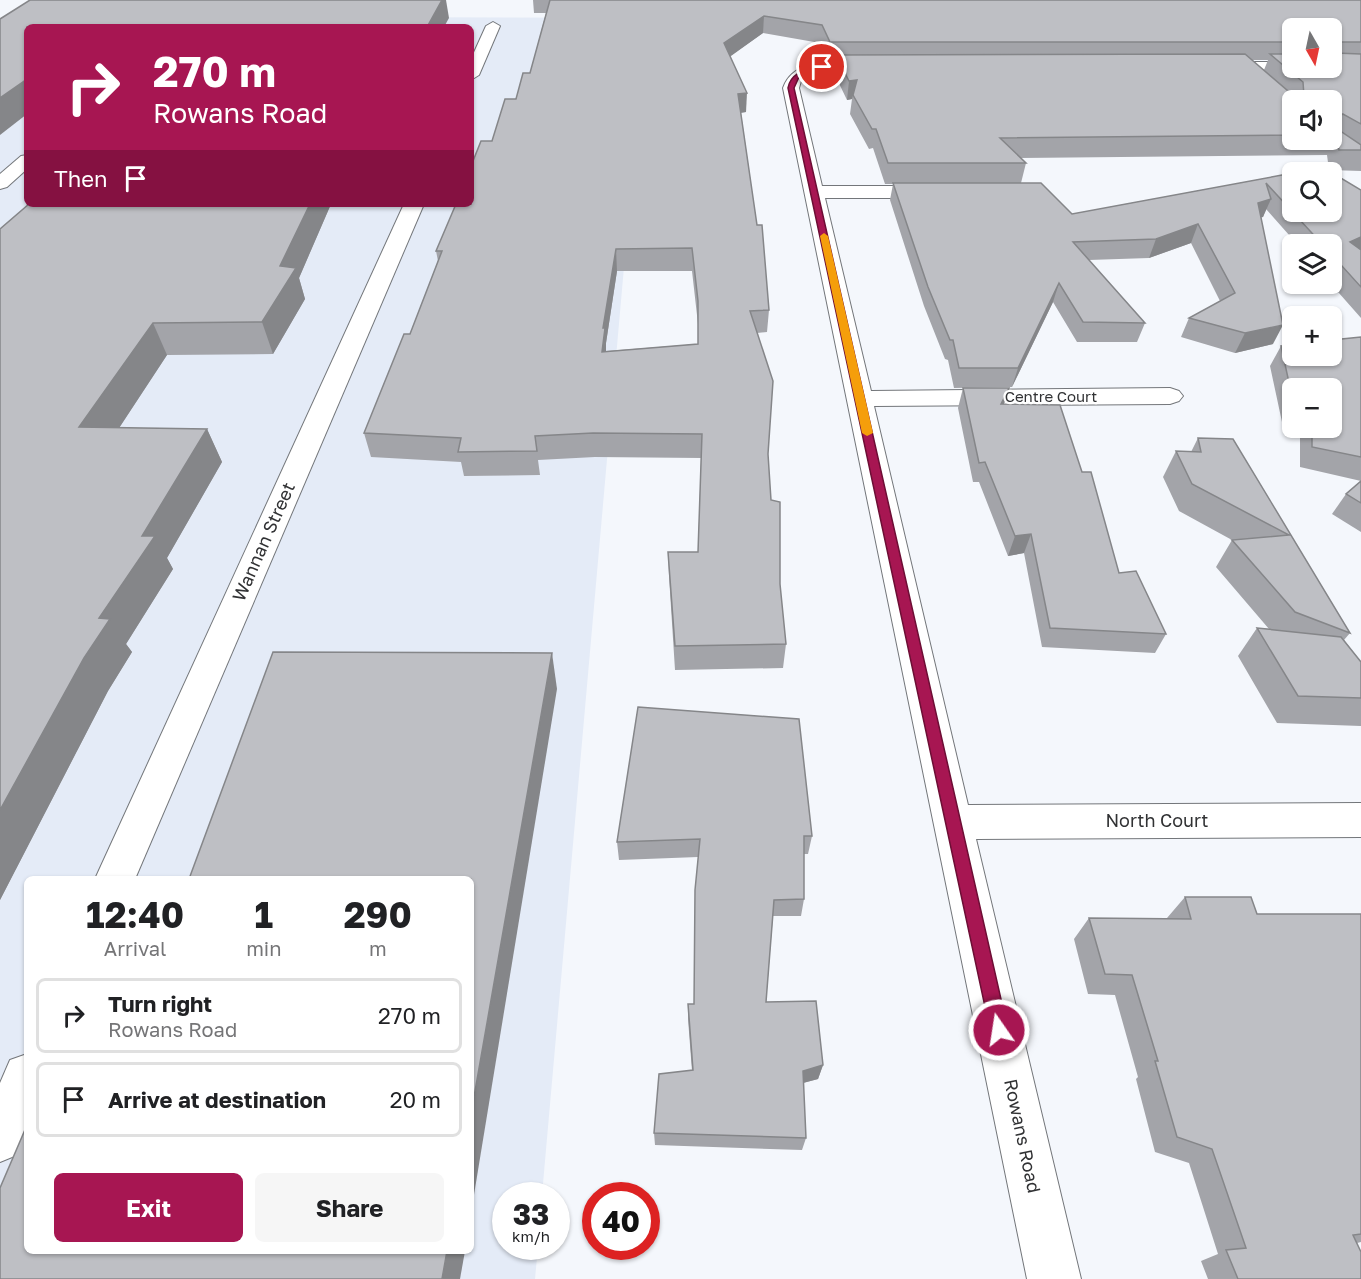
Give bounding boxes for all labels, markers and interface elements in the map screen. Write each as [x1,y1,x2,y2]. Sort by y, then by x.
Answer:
north arrow [1282,18,1342,78]
map controls [1282,18,1342,438]
pin [796,41,847,92]
text: 270 m [153,46,276,96]
icon: right [54,48,132,126]
icon: arrive [805,50,838,83]
button: sound [1282,90,1342,150]
text: Rowans Road [153,97,327,129]
icon: arrive [119,162,152,195]
button: search [1282,162,1342,222]
text: Then [54,165,107,192]
button: layers [1282,234,1342,294]
button: + [1282,306,1342,366]
button: − [1282,378,1342,438]
street label: Centre Court [1005,387,1097,405]
street label: Wannan Street [227,479,299,604]
street label: North Court [1105,809,1209,831]
text: 12:40 [86,893,184,936]
text: 1 [255,893,273,936]
text: 290 [344,893,412,936]
text: Arrival [104,936,166,960]
text: min [246,936,282,960]
text: m [369,936,387,960]
text: Turn right [108,990,212,1017]
position arrow [967,998,1031,1062]
icon: right [57,999,90,1032]
text: 270 m [378,1002,441,1029]
text: Rowans Road [108,1017,237,1041]
street label: Rowans Road [1000,1077,1046,1195]
icon: arrive [57,1083,90,1116]
text: Arrive at destination [108,1086,326,1113]
text: 20 m [390,1086,441,1113]
button: Exit [54,1173,243,1242]
button: Share [255,1173,444,1242]
speed limit sign: 40 [582,1182,660,1260]
text: 33 [513,1196,549,1232]
text: km/h [512,1227,550,1245]

